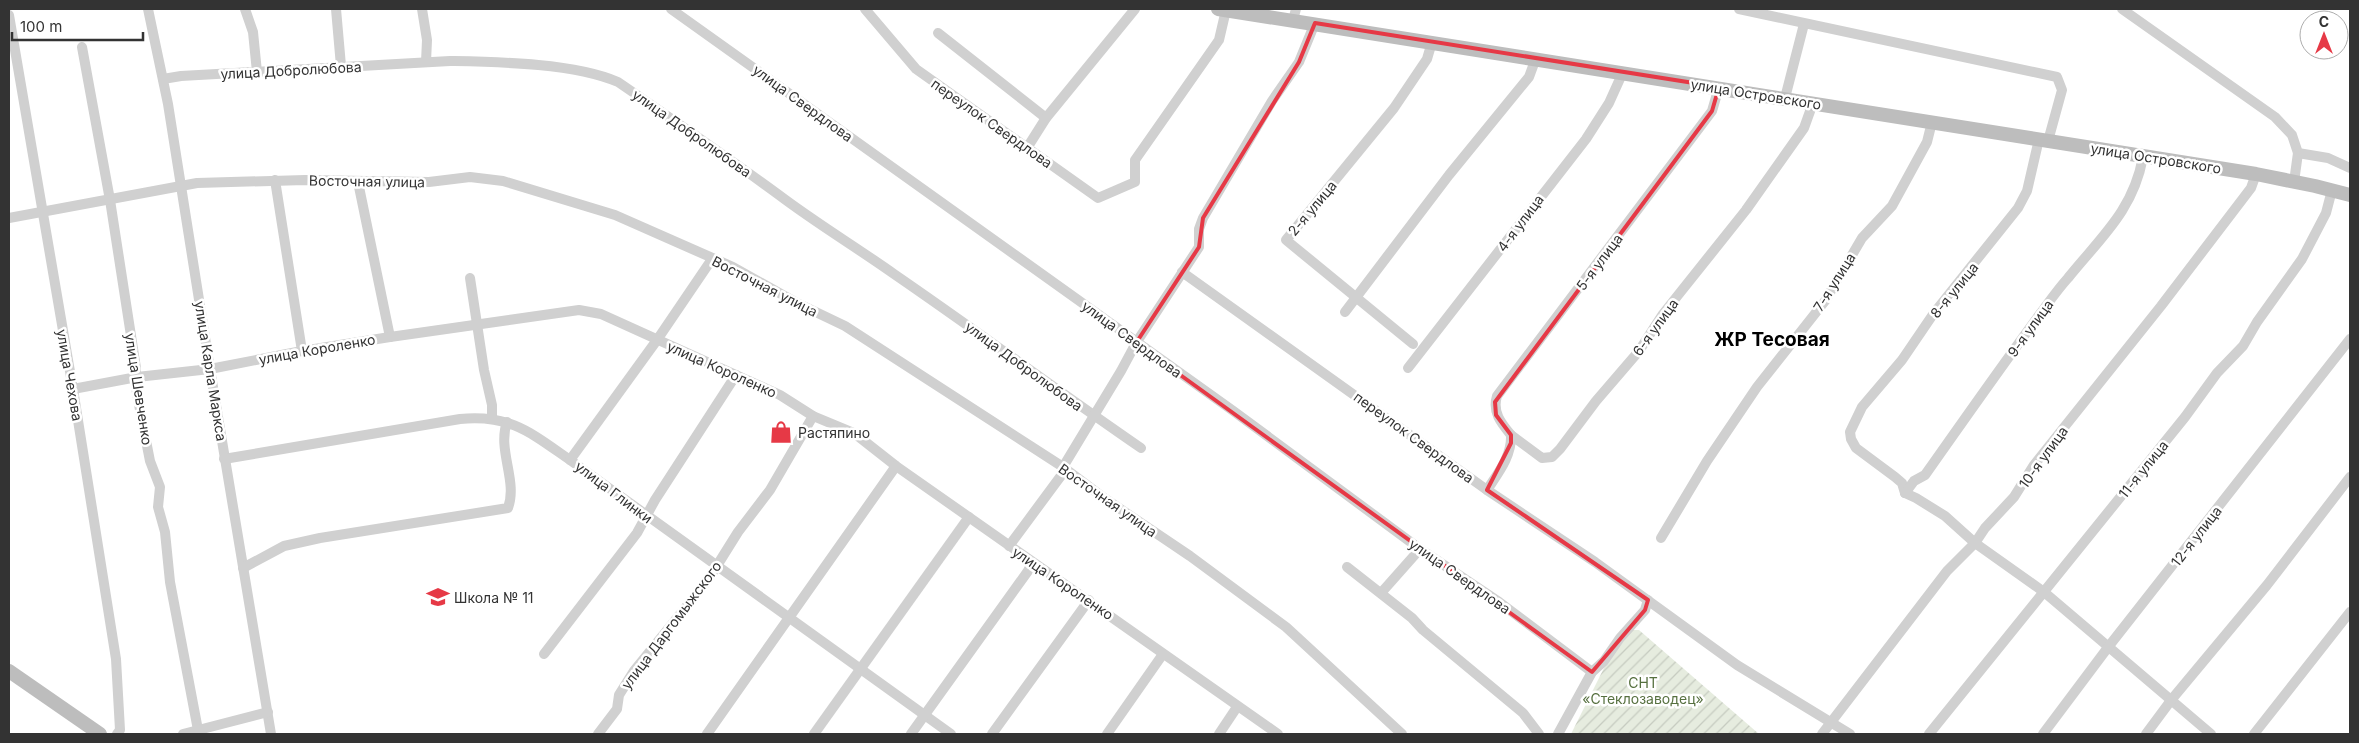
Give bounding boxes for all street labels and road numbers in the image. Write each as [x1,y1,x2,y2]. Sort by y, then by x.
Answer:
street label: улица Добролюбова [220,58,362,82]
street label: улица Свердлова [750,61,856,145]
street label: переулок Свердлова [928,75,1056,171]
street label: улица Островского [1689,75,1823,113]
street label: улица Добролюбова [629,86,755,180]
street label: улица Островского [2089,139,2223,177]
street label: Восточная улица [309,171,425,191]
street label: 2-я улица [1284,177,1340,239]
street label: 4-я улица [1493,191,1547,255]
street label: 5-я улица [1572,230,1626,294]
street label: 7-я улица [1809,250,1859,314]
street label: Восточная улица [709,252,821,320]
street label: 8-я улица [1926,259,1982,321]
street label: 6-я улица [1629,295,1681,359]
street label: 9-я улица [2004,296,2056,360]
street label: улица Свердлова [1079,297,1185,381]
street label: улица Карла Маркса [192,300,230,442]
street label: улица Добролюбова [962,318,1086,414]
street label: улица Чехова [54,328,86,422]
street label: улица Короленко [257,330,377,368]
street label: улица Шевченко [122,332,156,446]
street label: улица Короленко [665,337,779,401]
street label: переулок Свердлова [1351,388,1477,486]
street label: 10-я улица [2015,423,2071,491]
street label: 11-я улица [2115,437,2171,501]
street label: улица Глинки [572,457,656,527]
street label: Восточная улица [1056,460,1160,540]
street label: 12-я улица [2167,502,2225,570]
street label: улица Свердлова [1406,535,1514,617]
street label: улица Короленко [1009,543,1117,623]
street label: улица Даргомыжского [617,558,725,692]

